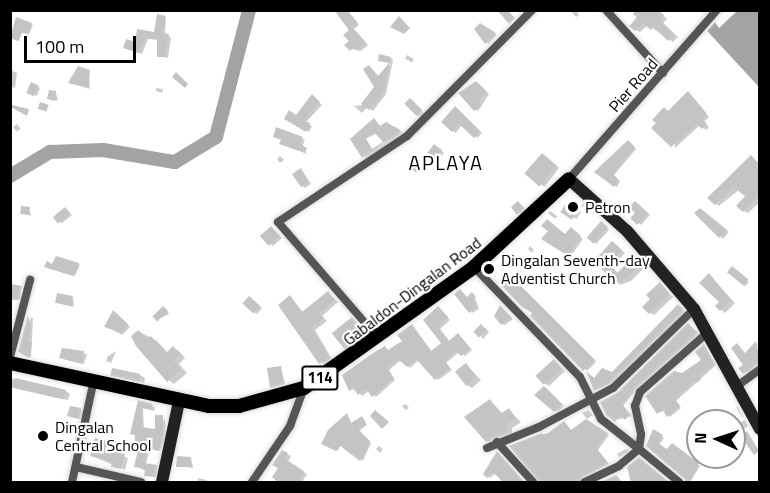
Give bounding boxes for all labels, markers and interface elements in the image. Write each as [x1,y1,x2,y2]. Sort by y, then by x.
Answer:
scale bar [27,24,140,62]
text: 100 m [35,33,84,60]
street label: Pier Road [605,54,661,116]
district label: APLAYA [408,150,484,174]
place label: Petron [585,197,630,217]
marker: Petron [566,200,580,214]
street label: Gabaldon-Dingalan Road [339,233,485,349]
place label: Dingalan Seventh-day Adventist Church [501,250,650,288]
marker: Dingalan Seventh-day Adventist Church [482,262,496,276]
road number: 114 [300,366,340,390]
north arrow [686,409,746,469]
place label: Dingalan Central School [55,417,151,455]
marker: Dingalan Central School [36,429,50,443]
text: N [688,432,712,444]

